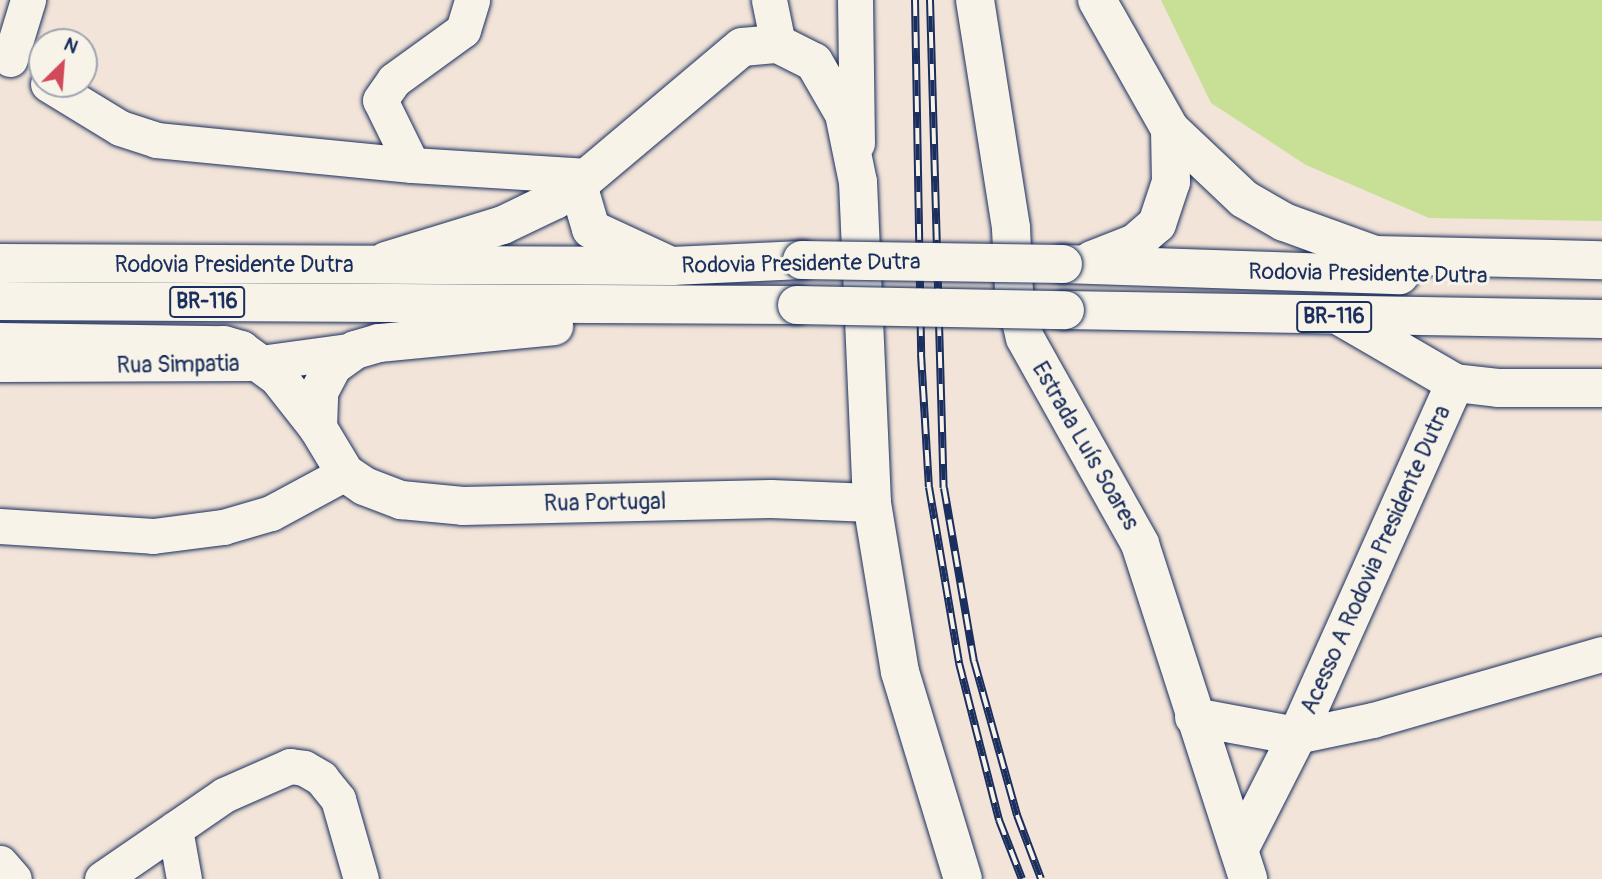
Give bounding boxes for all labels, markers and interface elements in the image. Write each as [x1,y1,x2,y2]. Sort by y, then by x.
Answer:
north arrow [28,28,98,98]
text: N [60,32,82,59]
street label: Rodovia Presidente Dutra [681,248,921,280]
street label: Rodovia Presidente Dutra [114,251,354,279]
street label: Rodovia Presidente Dutra [1248,258,1488,290]
road number: BR-116 [168,284,246,320]
road number: BR-116 [1296,300,1372,334]
street label: Rua Simpatia [116,350,240,380]
street label: Estrada Luís Soares [1026,357,1144,535]
street label: Acesso A Rodovia Presidente Dutra [1295,401,1457,719]
street label: Rua Portugal [544,488,666,518]

